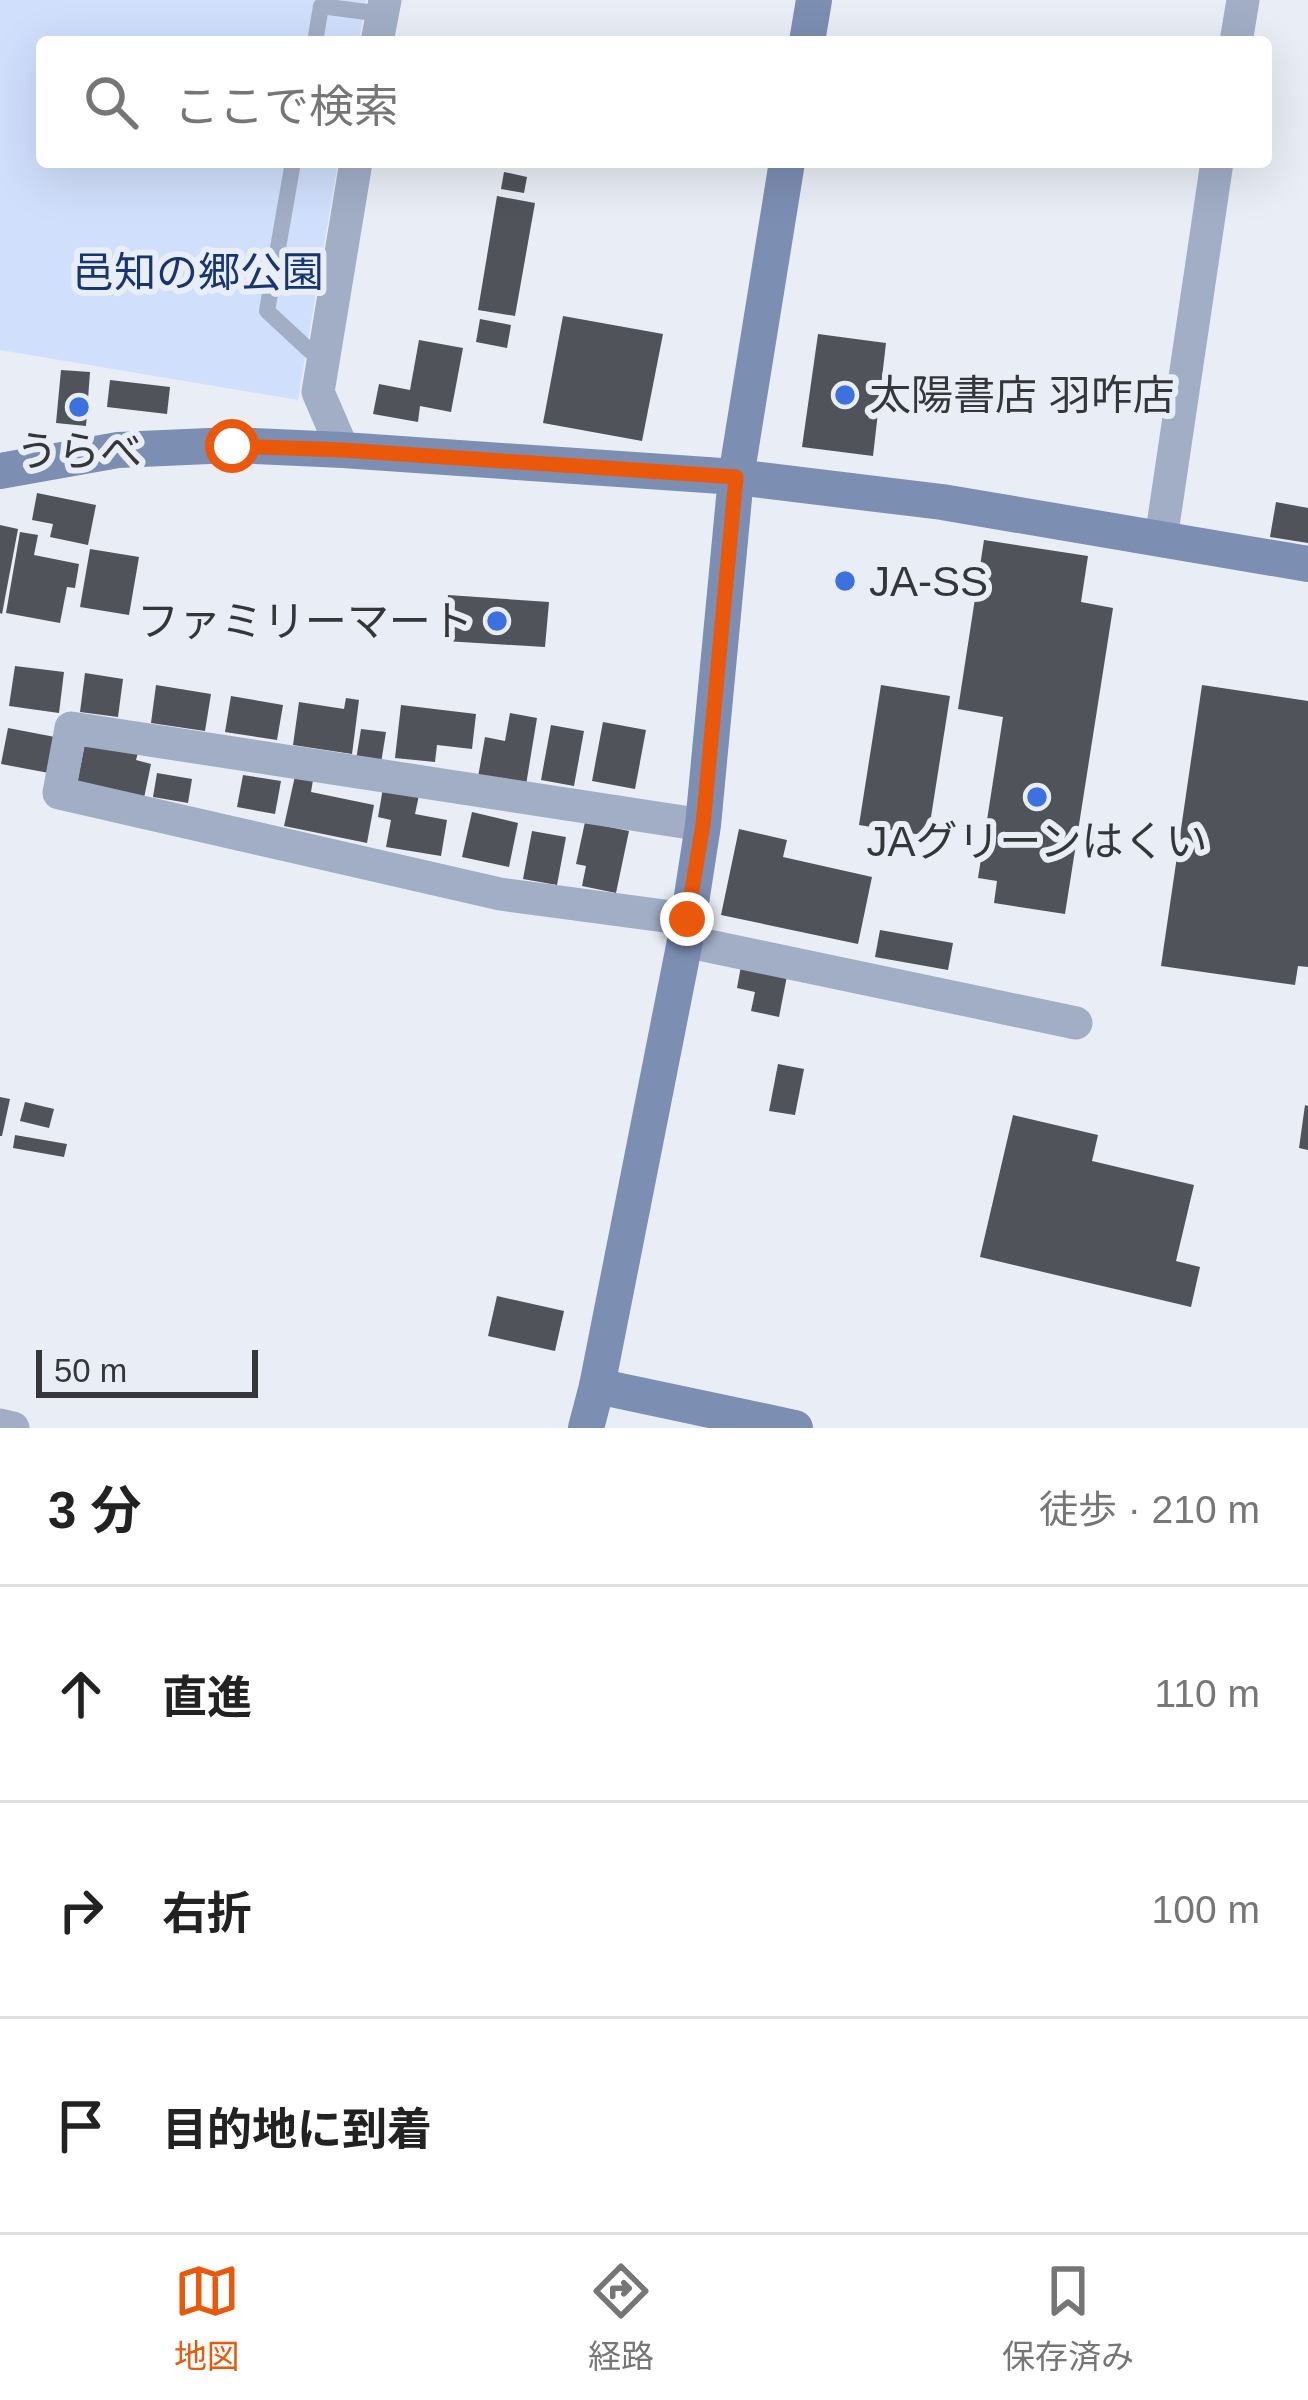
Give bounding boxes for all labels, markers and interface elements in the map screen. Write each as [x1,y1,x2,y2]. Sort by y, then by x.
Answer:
search box [36,36,1272,168]
icon: search [78,69,144,135]
text: ここで検索 [174,81,399,132]
park label: 邑知の郷公園 [72,249,324,296]
place label: 太陽書店 羽咋店 [869,372,1175,419]
marker: 太陽書店 羽咋店 [832,382,858,408]
marker: うらべ [66,394,92,420]
route start [205,419,259,473]
place label: うらべ [16,428,142,475]
place label: JA-SS [869,558,988,605]
marker: JA-SS [832,568,858,594]
place label: ファミリーマート [137,598,473,645]
marker: ファミリーマート [484,608,510,634]
marker: JAグリーンはくい [1024,784,1050,810]
place label: JAグリーンはくい [867,818,1207,865]
route end [660,892,714,946]
scale bar [36,1344,258,1397]
text: 50 m [54,1352,127,1389]
text: 3 分 [48,1482,142,1539]
text: 徒歩 · 210 m [1039,1488,1260,1531]
icon: ahead [48,1661,114,1727]
text: 直進 [162,1672,252,1723]
text: 110 m [1155,1672,1260,1715]
icon: right [48,1877,114,1943]
text: 右折 [162,1888,252,1939]
text: 100 m [1152,1888,1260,1931]
icon: arrive [48,2093,114,2159]
text: 目的地に到着 [162,2104,432,2155]
tab: 地図 [174,2258,240,2378]
tab: 経路 [588,2258,654,2378]
tab: 保存済み [1002,2258,1134,2378]

